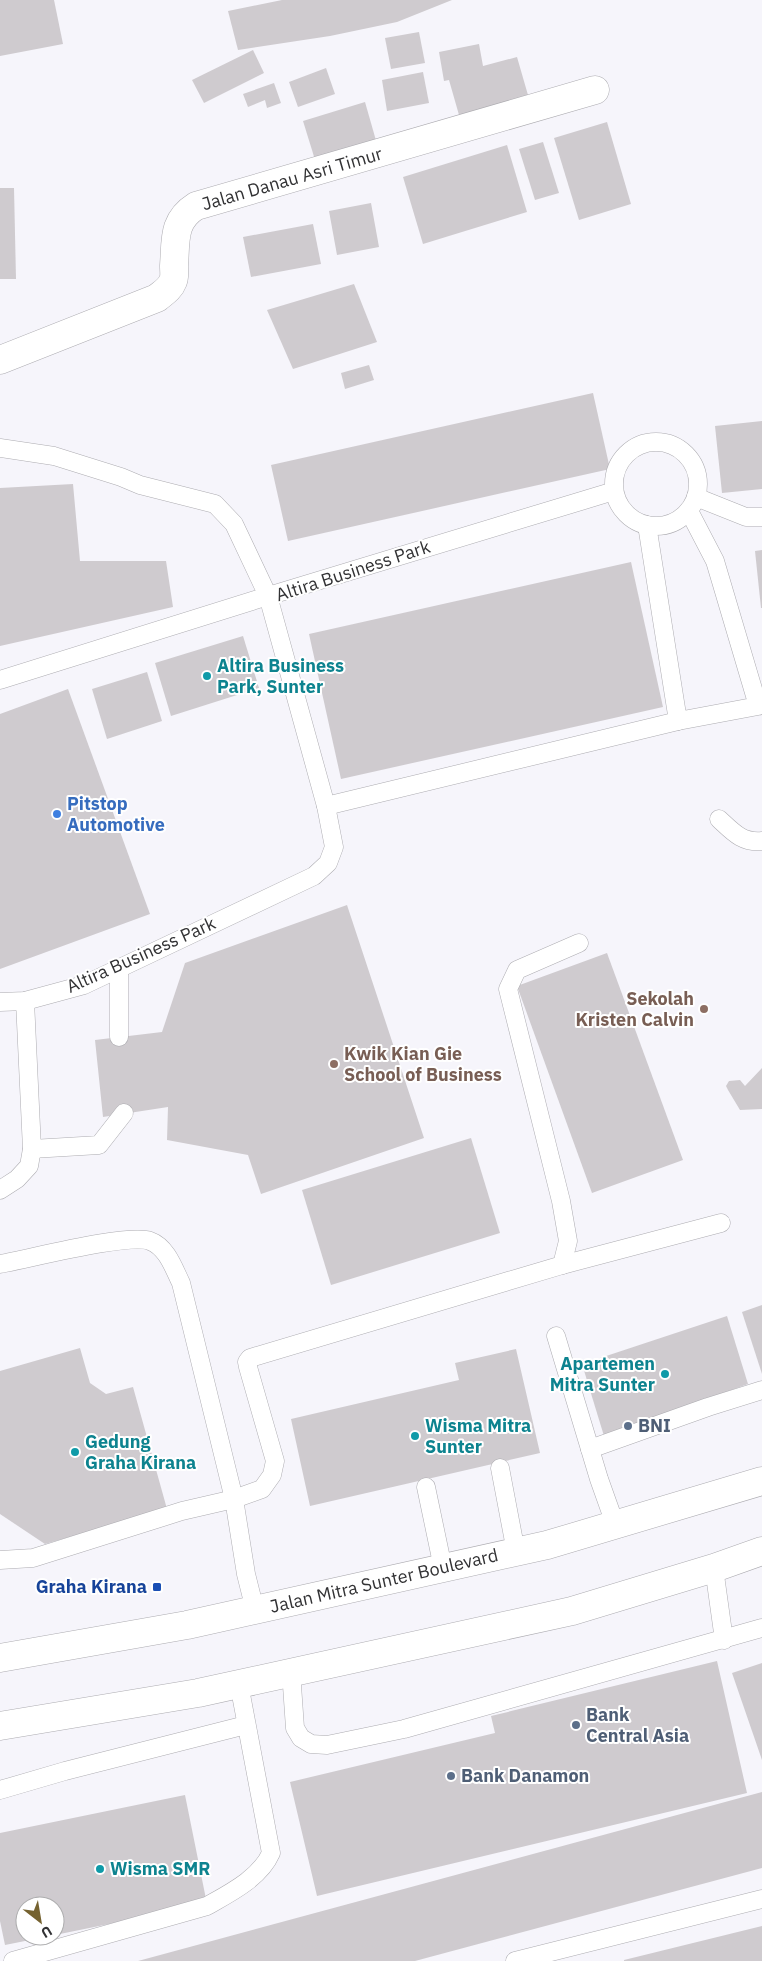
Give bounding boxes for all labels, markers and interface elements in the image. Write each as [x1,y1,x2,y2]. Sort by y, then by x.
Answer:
street label: Jalan Danau Asri Timur [199,142,385,215]
street label: Altira Business Park [273,535,433,606]
place label: Altira Business Park, Sunter [217,654,344,698]
marker: Altira Business Park, Sunter [201,670,213,682]
place label: Pitstop Automotive [67,792,165,836]
marker: Pitstop Automotive [51,808,63,820]
street label: Altira Business Park [63,911,219,998]
place label: Sekolah Kristen Calvin [576,987,694,1031]
marker: Sekolah Kristen Calvin [698,1003,710,1015]
place label: Kwik Kian Gie School of Business [344,1042,502,1086]
marker: Kwik Kian Gie School of Business [328,1058,340,1070]
place label: Apartemen Mitra Sunter [550,1352,655,1396]
marker: Apartemen Mitra Sunter [659,1368,671,1380]
place label: Wisma Mitra Sunter [425,1414,531,1458]
place label: BNI [638,1414,671,1437]
marker: BNI [622,1420,634,1432]
place label: Gedung Graha Kirana [85,1430,196,1474]
marker: Wisma Mitra Sunter [409,1430,421,1442]
marker: Gedung Graha Kirana [69,1446,81,1458]
street label: Jalan Mitra Sunter Boulevard [268,1543,500,1618]
place label: Graha Kirana [36,1575,147,1598]
marker: Graha Kirana [151,1581,163,1593]
place label: Bank Central Asia [586,1703,689,1747]
marker: Bank Central Asia [570,1719,582,1731]
place label: Bank Danamon [461,1764,589,1787]
marker: Bank Danamon [445,1770,457,1782]
place label: Wisma SMR [110,1857,210,1880]
marker: Wisma SMR [94,1863,106,1875]
north arrow [15,1896,65,1946]
text: U [38,1922,55,1942]

